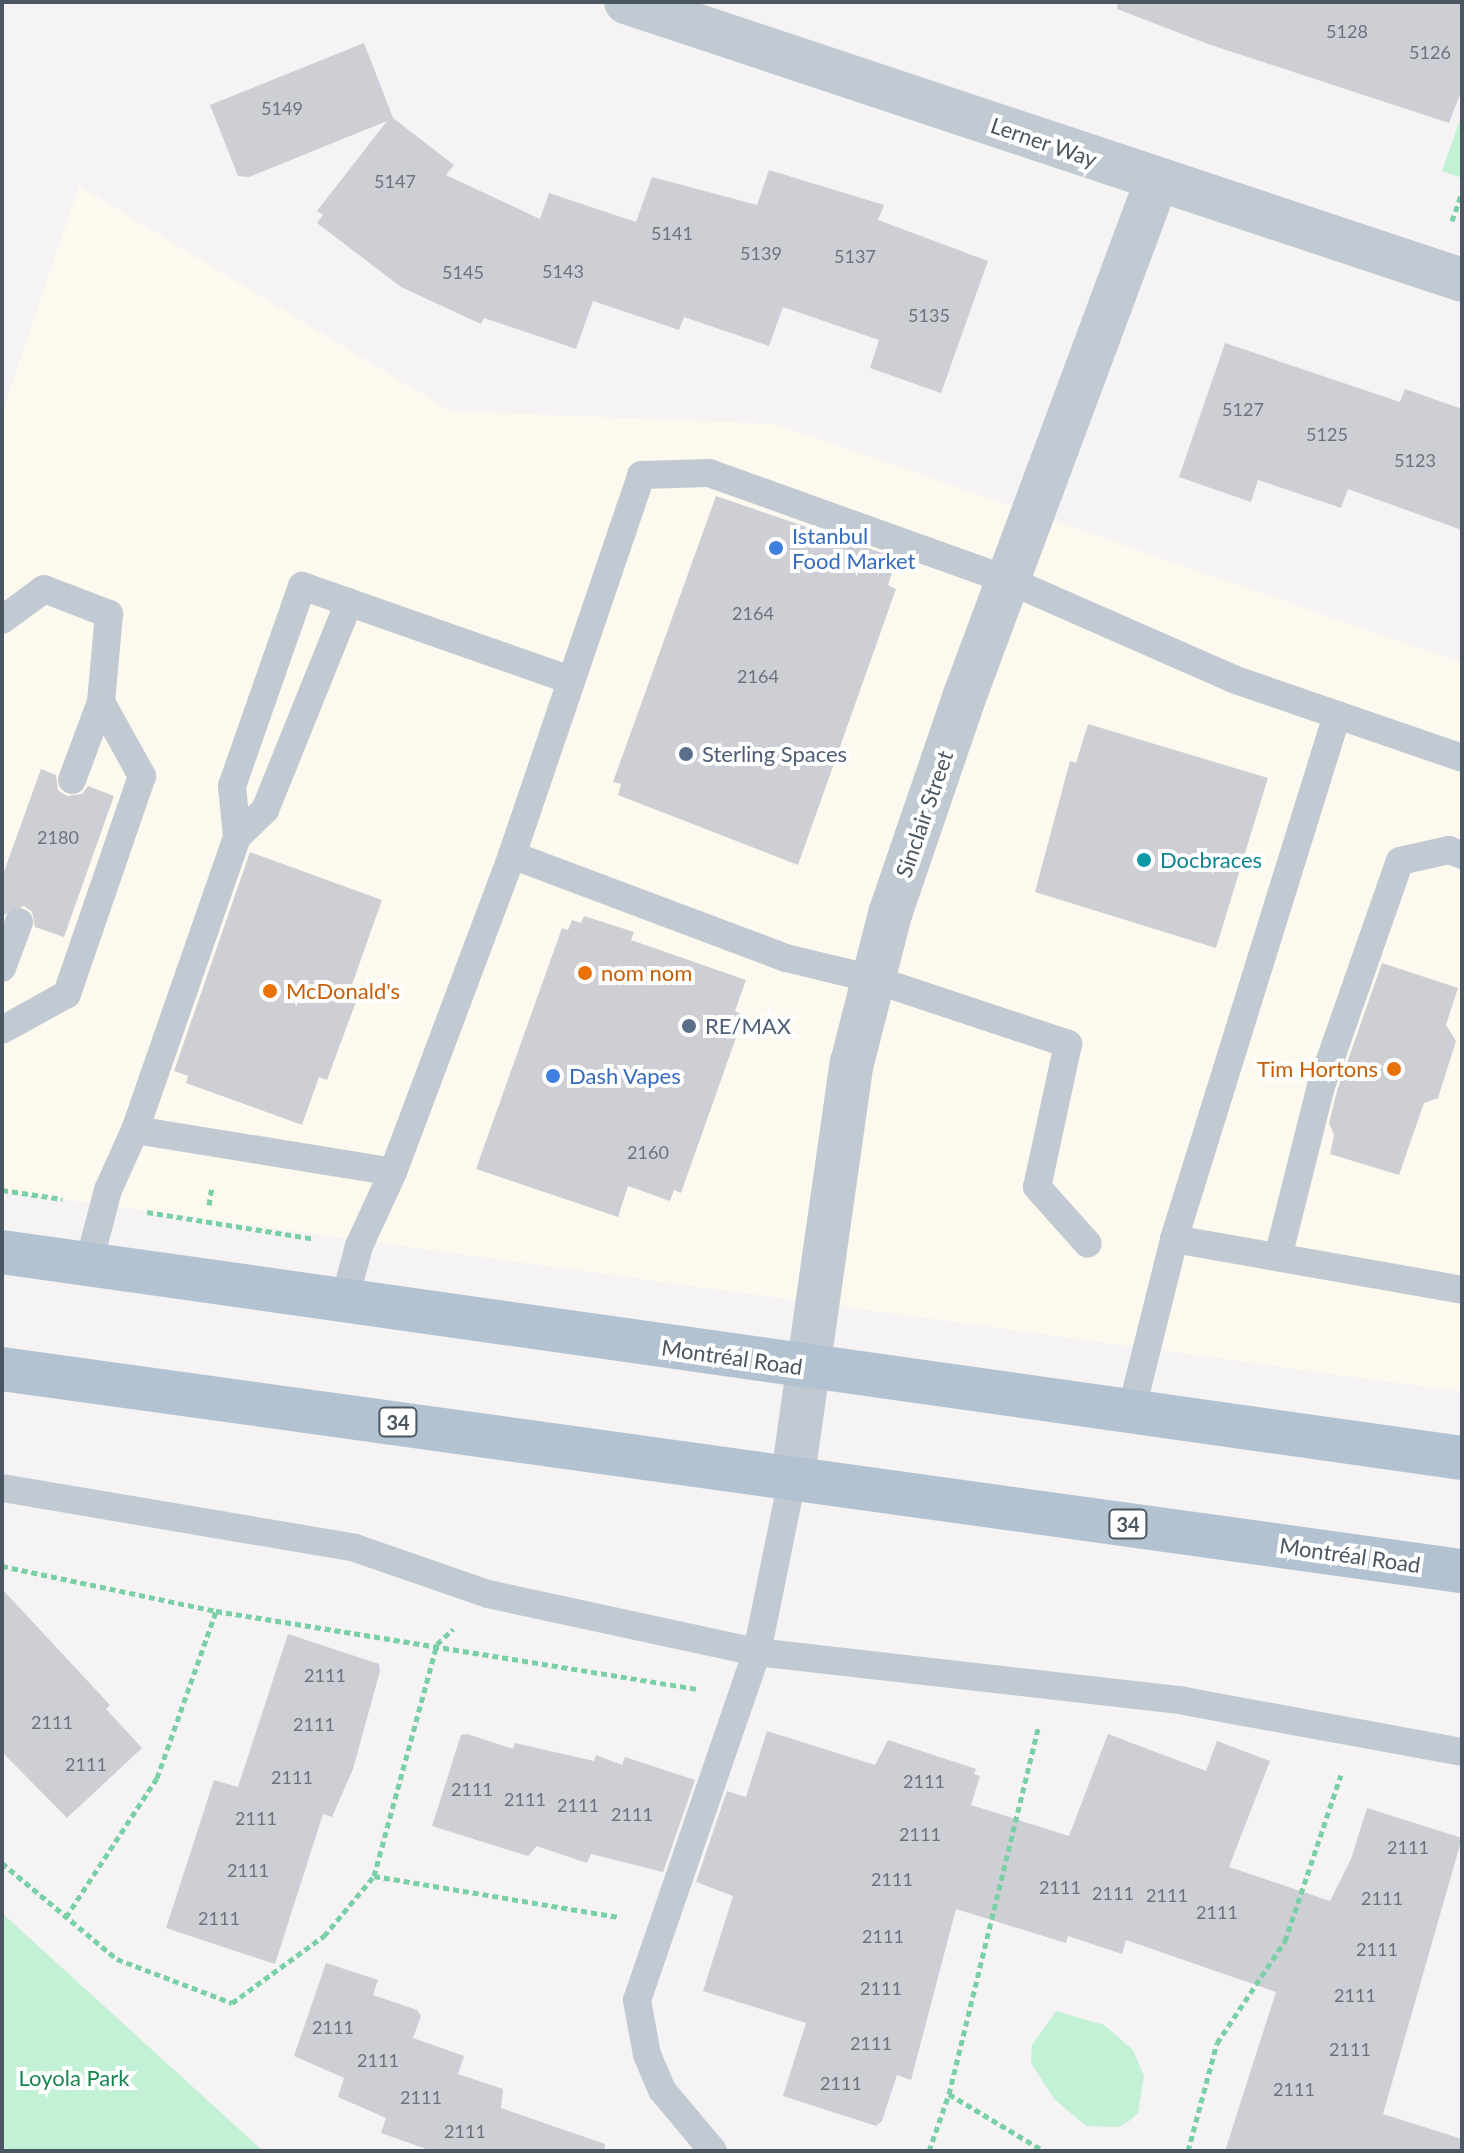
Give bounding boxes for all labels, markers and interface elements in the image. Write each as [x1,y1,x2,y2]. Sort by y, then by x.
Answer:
house number: 5128 [1326,20,1368,42]
house number: 5126 [1409,41,1451,63]
house number: 5149 [261,97,303,119]
street label: Lerner Way [987,111,1101,173]
house number: 5147 [374,170,416,192]
house number: 5141 [651,222,693,244]
house number: 5139 [740,242,782,264]
house number: 5137 [834,245,876,267]
house number: 5143 [542,260,584,282]
house number: 5145 [442,261,484,283]
house number: 5135 [908,304,950,326]
house number: 5127 [1222,398,1264,420]
house number: 5125 [1306,423,1348,445]
house number: 5123 [1394,449,1436,471]
place label: Istanbul Food Market [792,522,915,574]
marker: Istanbul Food Market [767,539,785,557]
house number: 2164 [732,602,774,624]
house number: 2164 [737,665,779,687]
place label: Sterling Spaces [702,741,847,767]
marker: Sterling Spaces [677,745,695,763]
street label: Sinclair Street [890,747,958,881]
house number: 2180 [37,826,79,848]
place label: Docbraces [1160,847,1262,873]
marker: Docbraces [1135,851,1153,869]
place label: nom nom [601,960,692,986]
marker: nom nom [576,964,594,982]
place label: McDonald's [286,978,400,1004]
marker: McDonald's [261,982,279,1000]
place label: RE/MAX [705,1013,791,1039]
marker: RE/MAX [680,1017,698,1035]
place label: Tim Hortons [1257,1056,1378,1082]
marker: Tim Hortons [1385,1060,1403,1078]
place label: Dash Vapes [569,1063,681,1089]
marker: Dash Vapes [544,1067,562,1085]
house number: 2160 [627,1141,669,1163]
street label: Montréal Road [660,1334,804,1380]
road number: 34 [378,1406,418,1438]
road number: 34 [1108,1508,1148,1540]
street label: Montréal Road [1278,1532,1422,1578]
house number: 2111 [304,1664,346,1686]
house number: 2111 [31,1711,73,1733]
house number: 2111 [293,1713,335,1735]
house number: 2111 [65,1753,107,1775]
house number: 2111 [271,1766,313,1788]
house number: 2111 [903,1770,945,1792]
house number: 2111 [451,1778,493,1800]
house number: 2111 [504,1788,546,1810]
house number: 2111 [557,1794,599,1816]
house number: 2111 [611,1803,653,1825]
house number: 2111 [235,1807,277,1829]
house number: 2111 [899,1823,941,1845]
house number: 2111 [1387,1836,1429,1858]
house number: 2111 [227,1859,269,1881]
house number: 2111 [871,1868,913,1890]
house number: 2111 [1039,1876,1081,1898]
house number: 2111 [1092,1882,1134,1904]
house number: 2111 [1146,1884,1188,1906]
house number: 2111 [1361,1887,1403,1909]
house number: 2111 [1196,1901,1238,1923]
house number: 2111 [198,1907,240,1929]
house number: 2111 [862,1925,904,1947]
house number: 2111 [1356,1938,1398,1960]
house number: 2111 [860,1977,902,1999]
house number: 2111 [1334,1984,1376,2006]
house number: 2111 [312,2016,354,2038]
house number: 2111 [850,2032,892,2054]
house number: 2111 [1329,2038,1371,2060]
house number: 2111 [357,2049,399,2071]
park label: Loyola Park [19,2065,129,2091]
house number: 2111 [820,2072,862,2094]
house number: 2111 [1273,2078,1315,2100]
house number: 2111 [400,2086,442,2108]
house number: 2111 [444,2120,486,2142]

